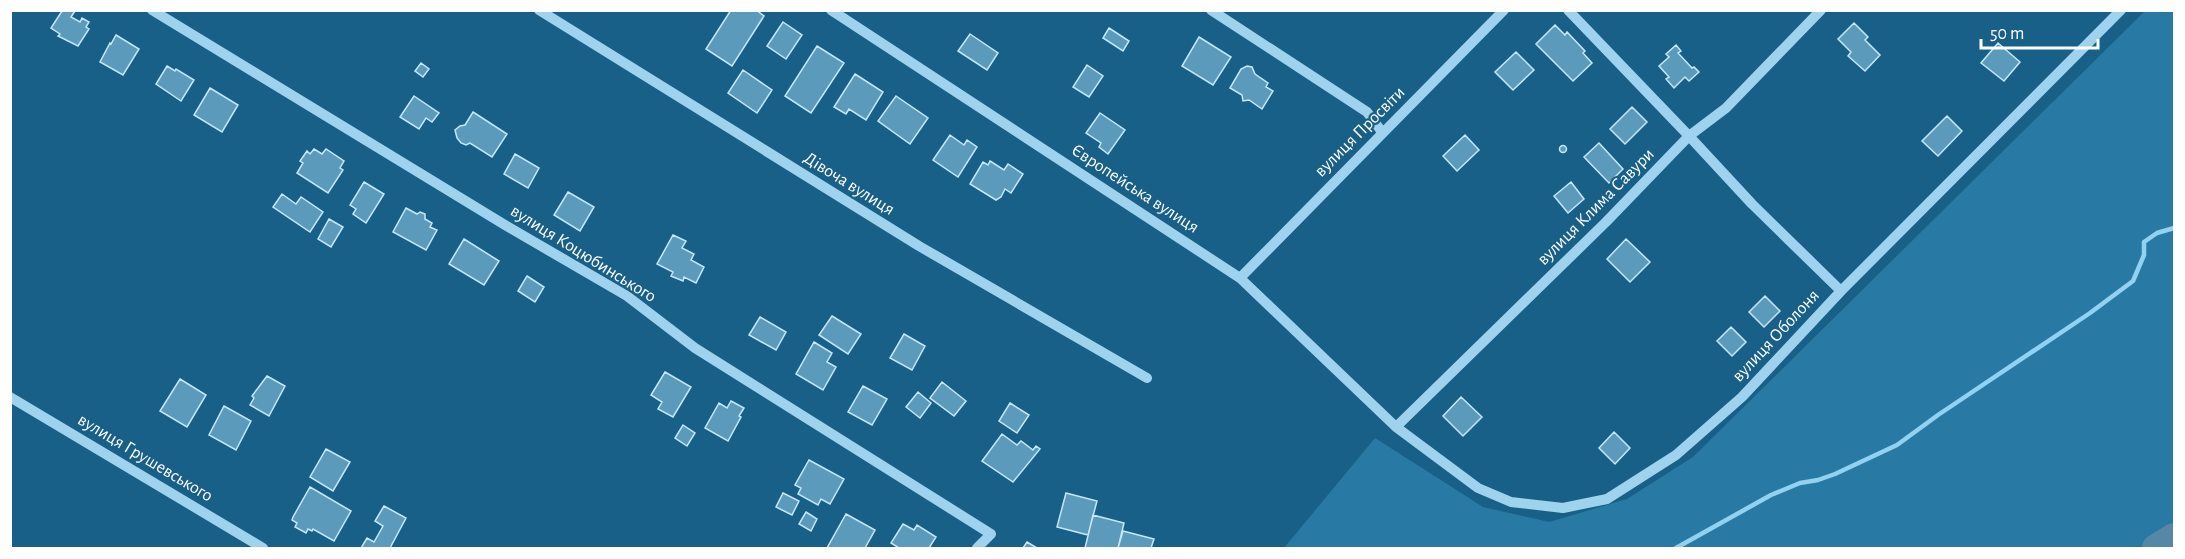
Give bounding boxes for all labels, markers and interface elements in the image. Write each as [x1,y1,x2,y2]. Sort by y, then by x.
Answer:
scale bar [1981,12,2098,50]
text: 50 m [1990,25,2024,43]
street label: вулиця Просвіти [1311,83,1409,181]
street label: Європейська вулиця [1068,141,1202,237]
street label: вулиця Клима Савури [1534,145,1658,269]
street label: Дівоча вулиця [800,149,898,219]
street label: вулиця Коцюбинського [507,201,659,306]
street label: вулиця Оболоня [1728,286,1823,386]
street label: вулиця Грушевського [74,411,216,505]

